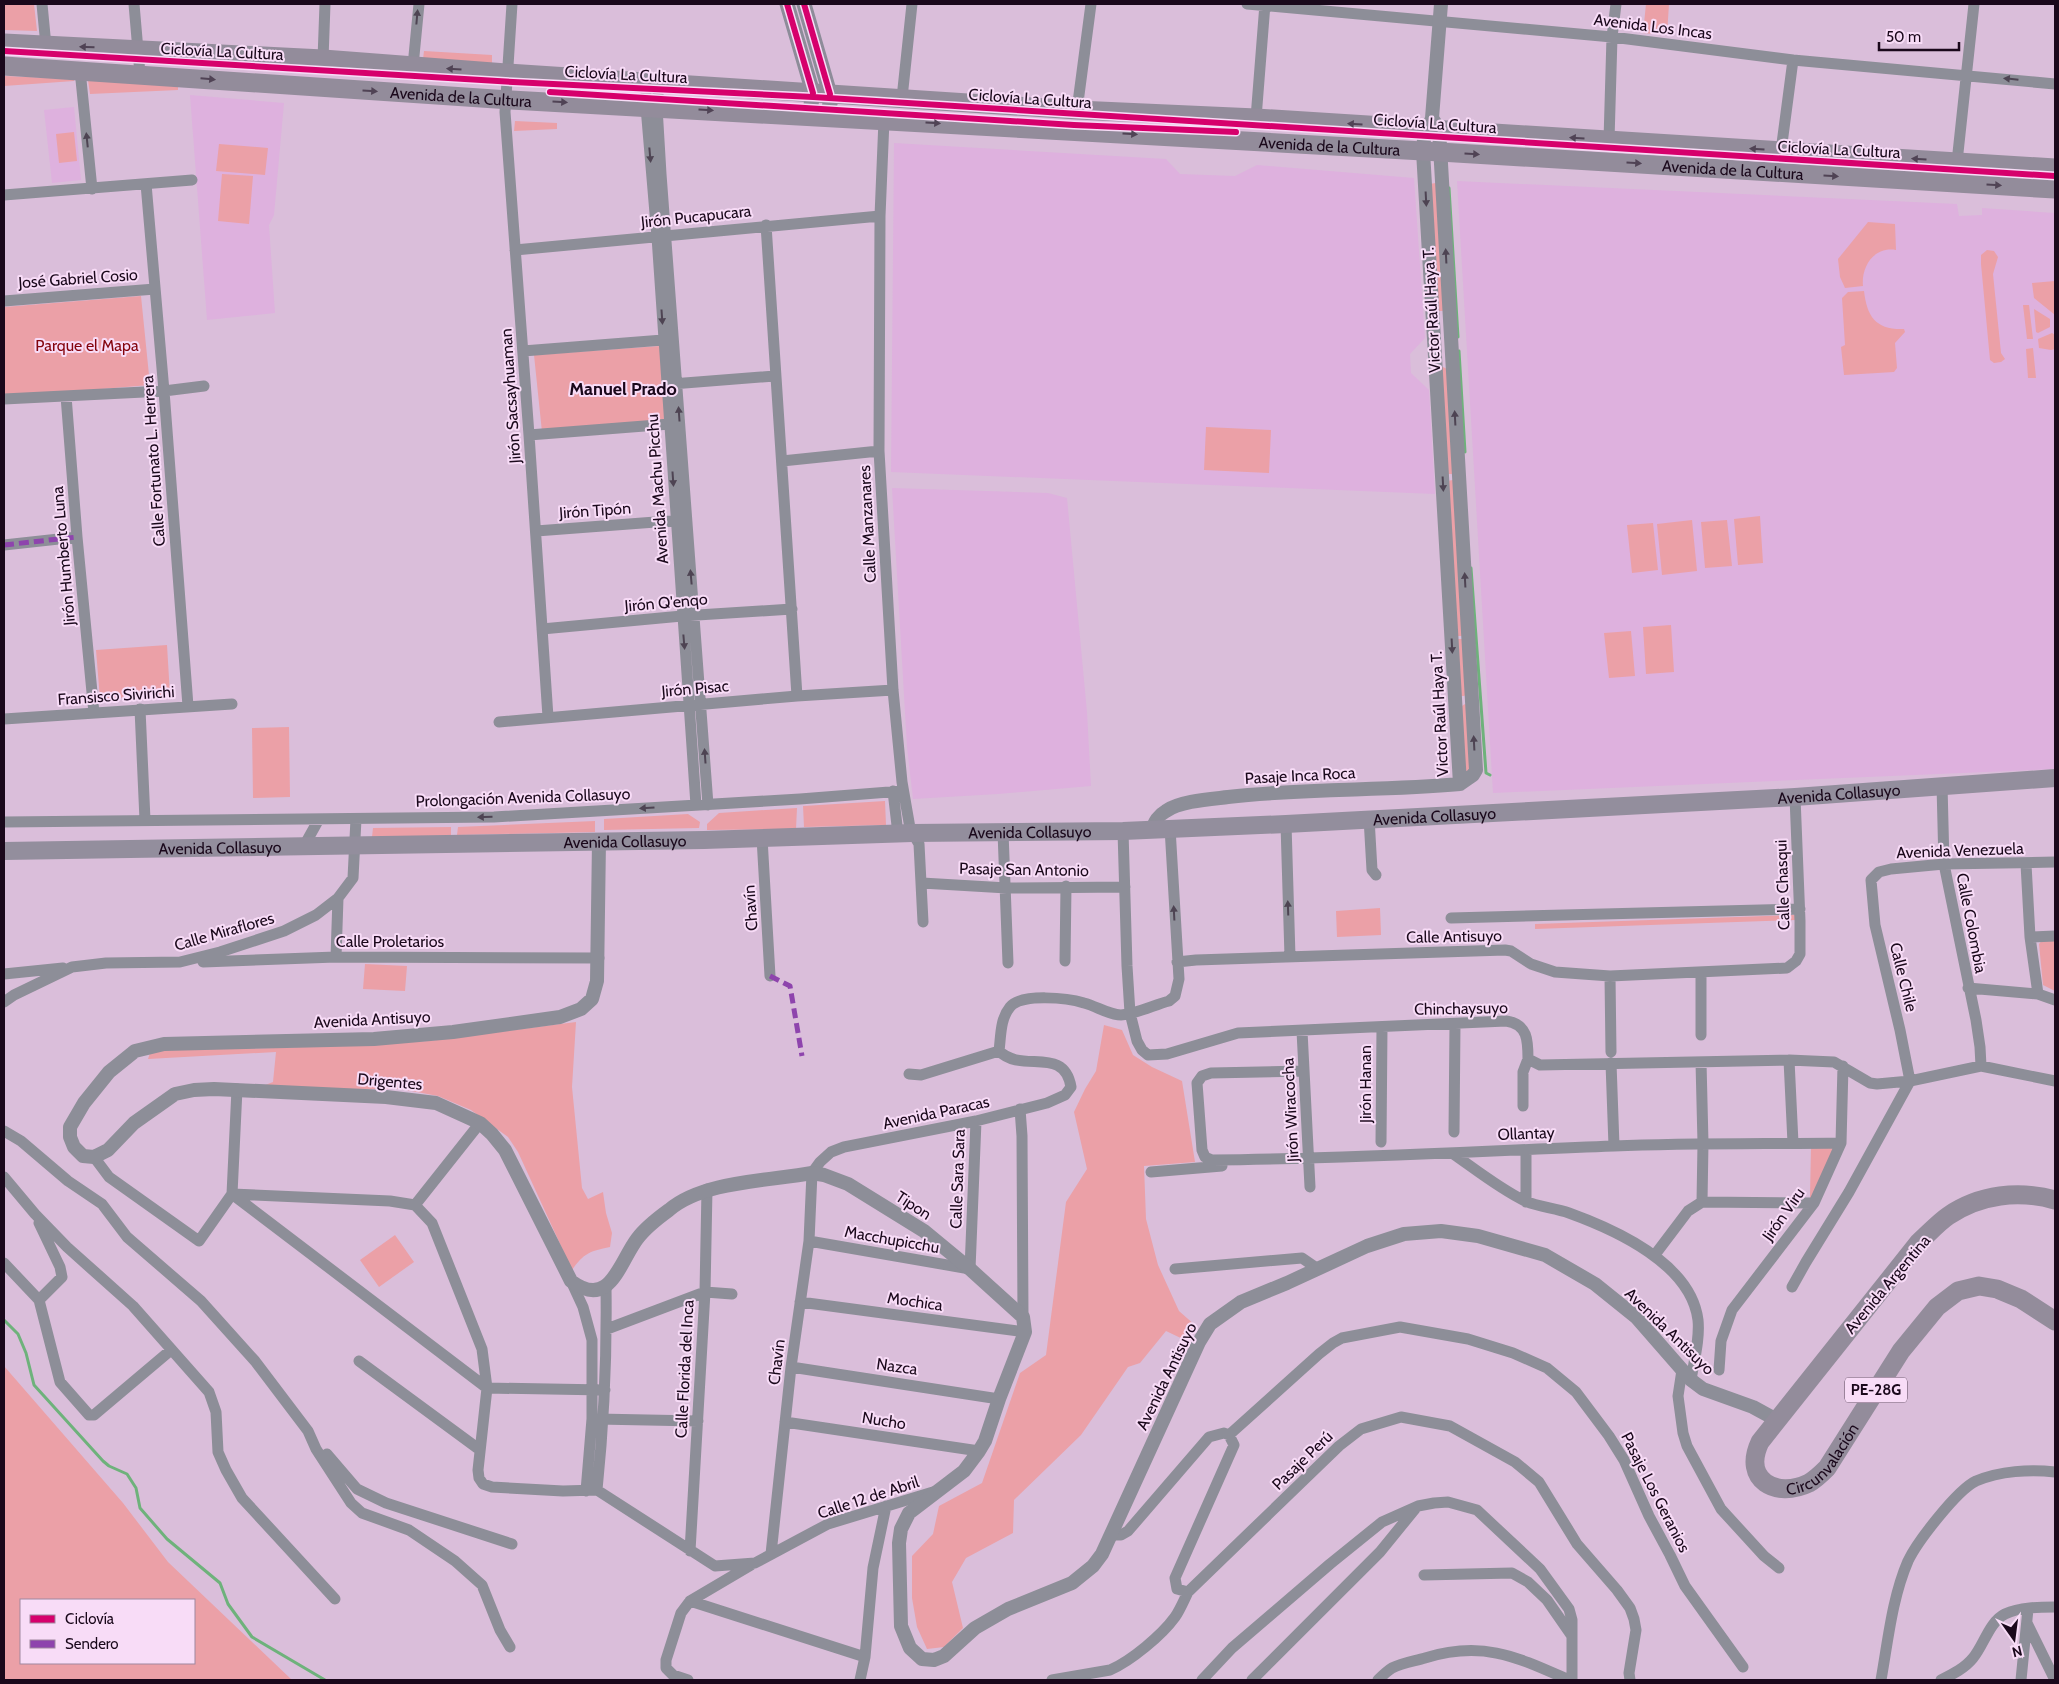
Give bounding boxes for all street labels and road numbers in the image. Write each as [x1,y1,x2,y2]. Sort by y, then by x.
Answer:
street label: Avenida Los Incas [1593,10,1714,43]
street label: Ciclovía La Cultura [160,39,284,64]
street label: Ciclovía La Cultura [564,62,688,87]
street label: Avenida de la Cultura [390,83,533,111]
street label: Ciclovía La Cultura [968,85,1092,112]
street label: Ciclovía La Cultura [1373,110,1497,137]
street label: Avenida de la Cultura [1258,133,1401,160]
street label: Ciclovía La Cultura [1777,137,1901,162]
street label: Avenida de la Cultura [1662,156,1804,184]
street label: Jirón Pucapucara [639,201,752,232]
street label: Victor Raúl Haya T. [1419,247,1444,373]
street label: José Gabriel Cosio [17,265,139,292]
street label: Jirón Sacsayhuaman [496,328,525,465]
street label: Calle Fortunato L. Herrera [138,375,169,547]
street label: Avenida Machu Picchu [643,413,672,565]
street label: Calle Manzanares [855,464,880,583]
street label: Jirón Humberto Luna [48,485,79,627]
street label: Jirón Tipón [557,499,632,523]
street label: Jirón Q'enqo [623,589,708,616]
street label: Victor Raúl Haya T. [1427,651,1452,777]
street label: Jirón Pisac [660,676,730,701]
street label: Fransisco Sivirichi [57,682,175,709]
street label: Pasaje Inca Roca [1244,763,1356,788]
street label: Avenida Collasuyo [1777,780,1901,808]
street label: Prolongación Avenida Collasuyo [415,784,631,811]
street label: Avenida Collasuyo [1372,804,1497,829]
street label: Avenida Collasuyo [968,822,1092,842]
street label: Avenida Collasuyo [563,831,687,852]
street label: Avenida Collasuyo [158,838,282,859]
street label: Avenida Venezuela [1896,839,2024,862]
street label: Calle Chasqui [1771,840,1794,930]
street label: Pasaje San Antonio [959,859,1089,880]
street label: Calle Colombia [1952,871,1991,975]
street label: Chavín [739,884,762,932]
street label: Calle Miraflores [172,908,277,955]
street label: Calle Antisuyo [1406,926,1502,947]
street label: Calle Proletarios [336,932,445,951]
street label: Calle Chile [1886,941,1921,1014]
street label: Chinchaysuyo [1414,998,1508,1019]
street label: Avenida Antisuyo [313,1007,431,1032]
street label: Jirón Hanan [1356,1045,1375,1124]
street label: Jirón Wiracocha [1278,1057,1303,1163]
street label: Drigentes [357,1069,424,1094]
street label: Avenida Paracas [881,1092,992,1133]
street label: Ollantay [1497,1123,1555,1144]
street label: Calle Sara Sara [946,1129,969,1229]
street label: Jirón Viru [1758,1184,1809,1245]
street label: Tipon [892,1187,935,1224]
street label: Macchupicchu [843,1222,941,1257]
street label: Avenida Argentina [1841,1231,1934,1338]
street label: Avenida Antisuyo [1621,1284,1718,1379]
street label: Mochica [886,1288,944,1315]
street label: Calle Florida del Inca [671,1299,698,1439]
street label: Avenida Antisuyo [1132,1319,1201,1433]
street label: Chavín [764,1338,789,1386]
street label: Nazca [875,1354,919,1379]
road number: PE-28G [1845,1378,1907,1402]
street label: Nucho [861,1408,907,1433]
street label: Circunvalación [1785,1420,1863,1499]
street label: Pasaje Perú [1268,1427,1337,1494]
street label: Pasaje Los Geranios [1617,1429,1694,1556]
street label: Calle 12 de Abril [815,1472,922,1523]

